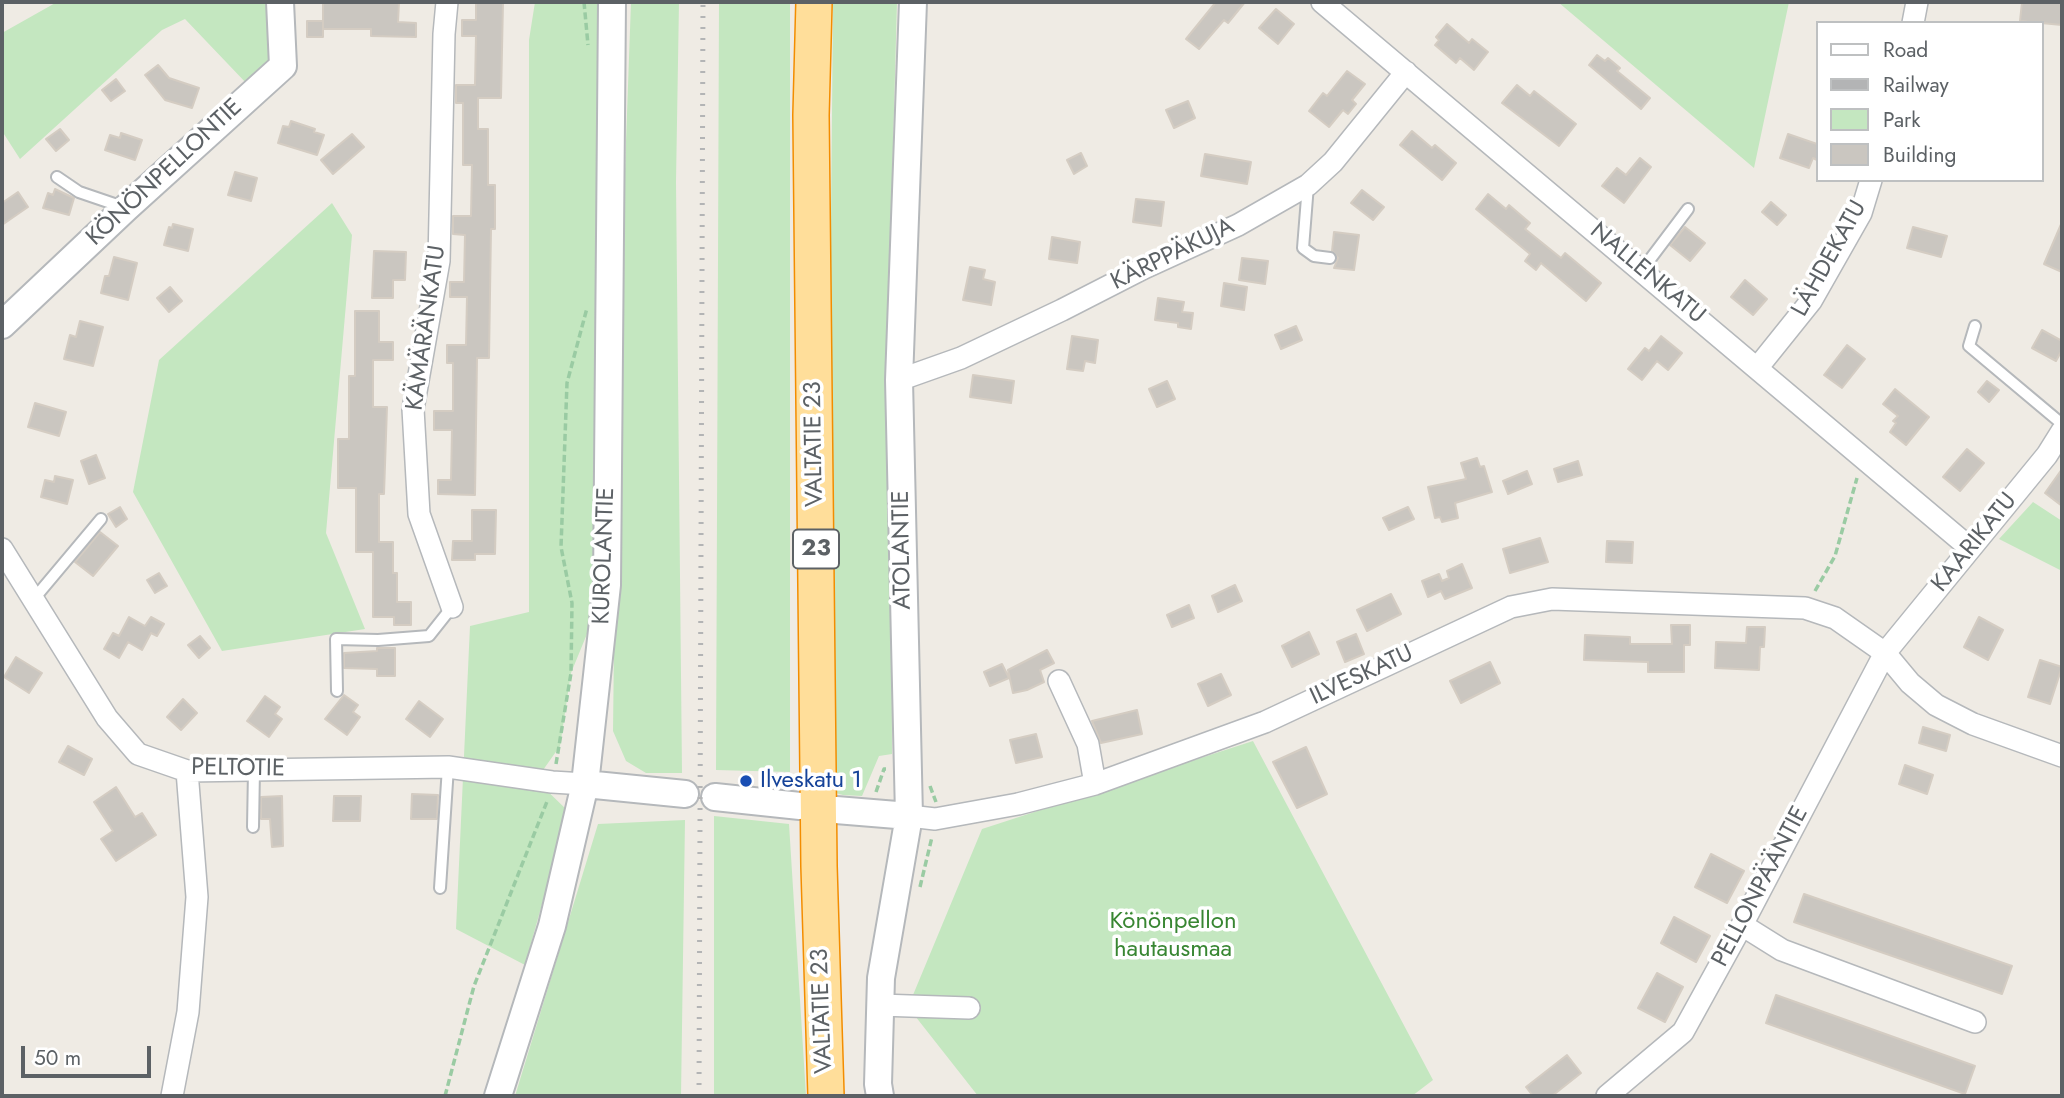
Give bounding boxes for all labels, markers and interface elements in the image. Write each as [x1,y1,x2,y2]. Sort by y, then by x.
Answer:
legend [1815,21,2043,182]
text: Road [1883,35,1928,65]
text: Railway [1883,70,1949,100]
street label: KÖNÖNPELLONTIE [81,93,249,253]
text: Park [1883,105,1920,135]
text: Building [1883,140,1956,170]
street label: LÄHDEKATU [1786,196,1874,322]
street label: KÄRPPÄKUJA [1107,213,1239,297]
street label: NALLENKATU [1583,217,1711,331]
street label: KÄMÄRÄNKATU [401,244,453,412]
street label: VALTATIE 23 [800,381,830,507]
street label: KUROLANTIE [588,487,622,625]
street label: KAARIKATU [1926,488,2024,598]
street label: ATOLANTIE [888,490,918,610]
road number: 23 [793,530,839,568]
street label: ILVESKATU [1306,640,1418,712]
street label: PELTOTIE [191,754,285,784]
place label: Ilveskatu 1 [760,767,862,795]
marker: Ilveskatu 1 [738,773,754,789]
street label: PELLONPÄÄNTIE [1707,802,1815,972]
park label: Könönpellon hautausmaa [1109,908,1237,964]
street label: VALTATIE 23 [806,948,840,1074]
scale bar [24,1032,154,1076]
text: 50 m [34,1043,81,1073]

